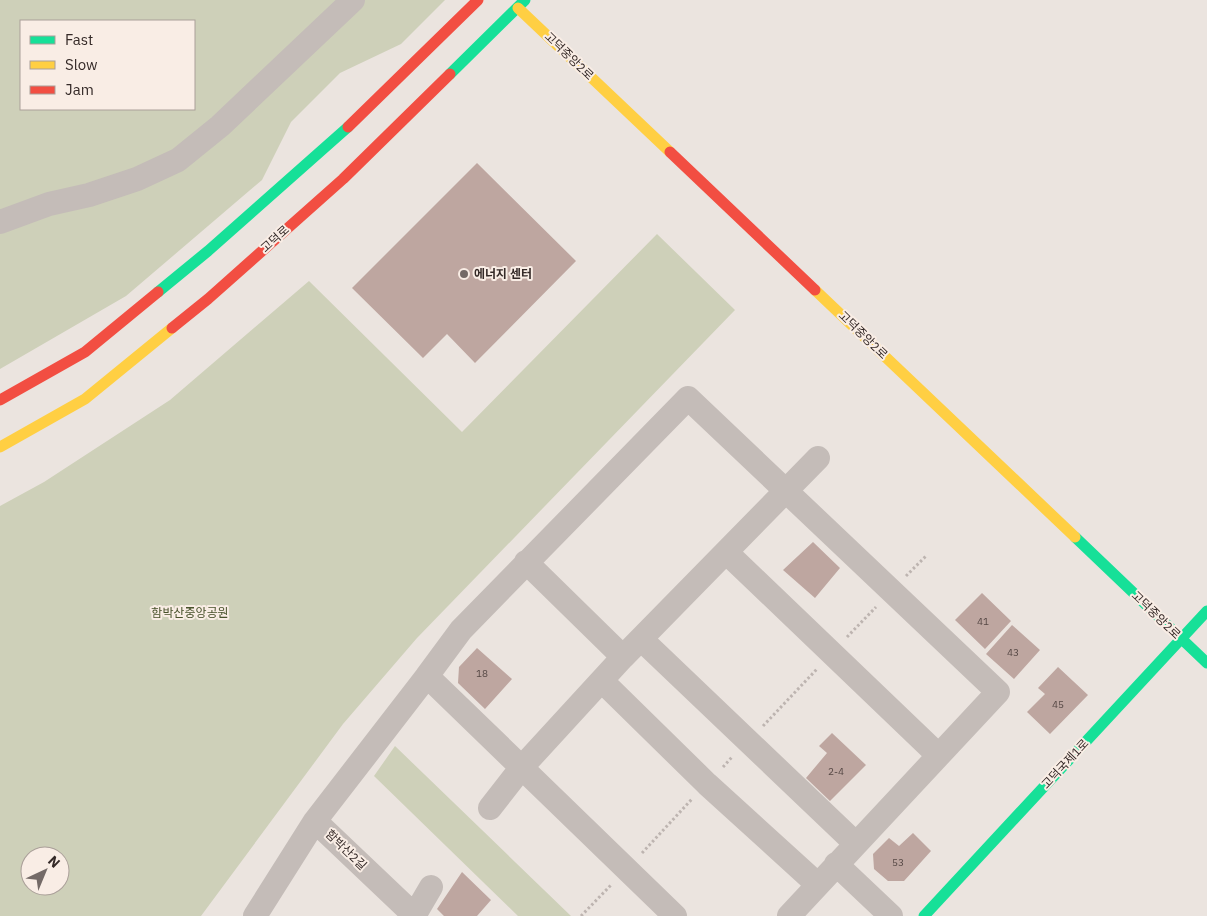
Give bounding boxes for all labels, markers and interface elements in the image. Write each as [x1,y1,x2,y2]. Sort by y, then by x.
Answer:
legend [20,20,195,110]
street label: 고덕중앙2로 [542,29,597,83]
text: Fast [65,30,93,49]
text: Slow [65,55,98,74]
text: Jam [65,80,94,99]
street label: 고덕로 [257,222,292,255]
place label: 에너지 센터 [474,266,532,281]
marker: 에너지 센터 [458,268,470,280]
street label: 고덕중앙2로 [836,308,891,362]
street label: 고덕중앙2로 [1129,588,1184,642]
park label: 함박산중앙공원 [151,605,229,620]
house number: 41 [977,615,989,628]
house number: 43 [1007,646,1019,659]
house number: 18 [476,667,488,680]
house number: 45 [1052,698,1064,711]
street label: 고덕국제1로 [1038,736,1091,792]
house number: 2-4 [828,765,844,778]
street label: 함박산2길 [323,826,370,873]
north arrow [20,846,70,896]
text: N [44,852,64,872]
house number: 53 [892,856,904,869]

